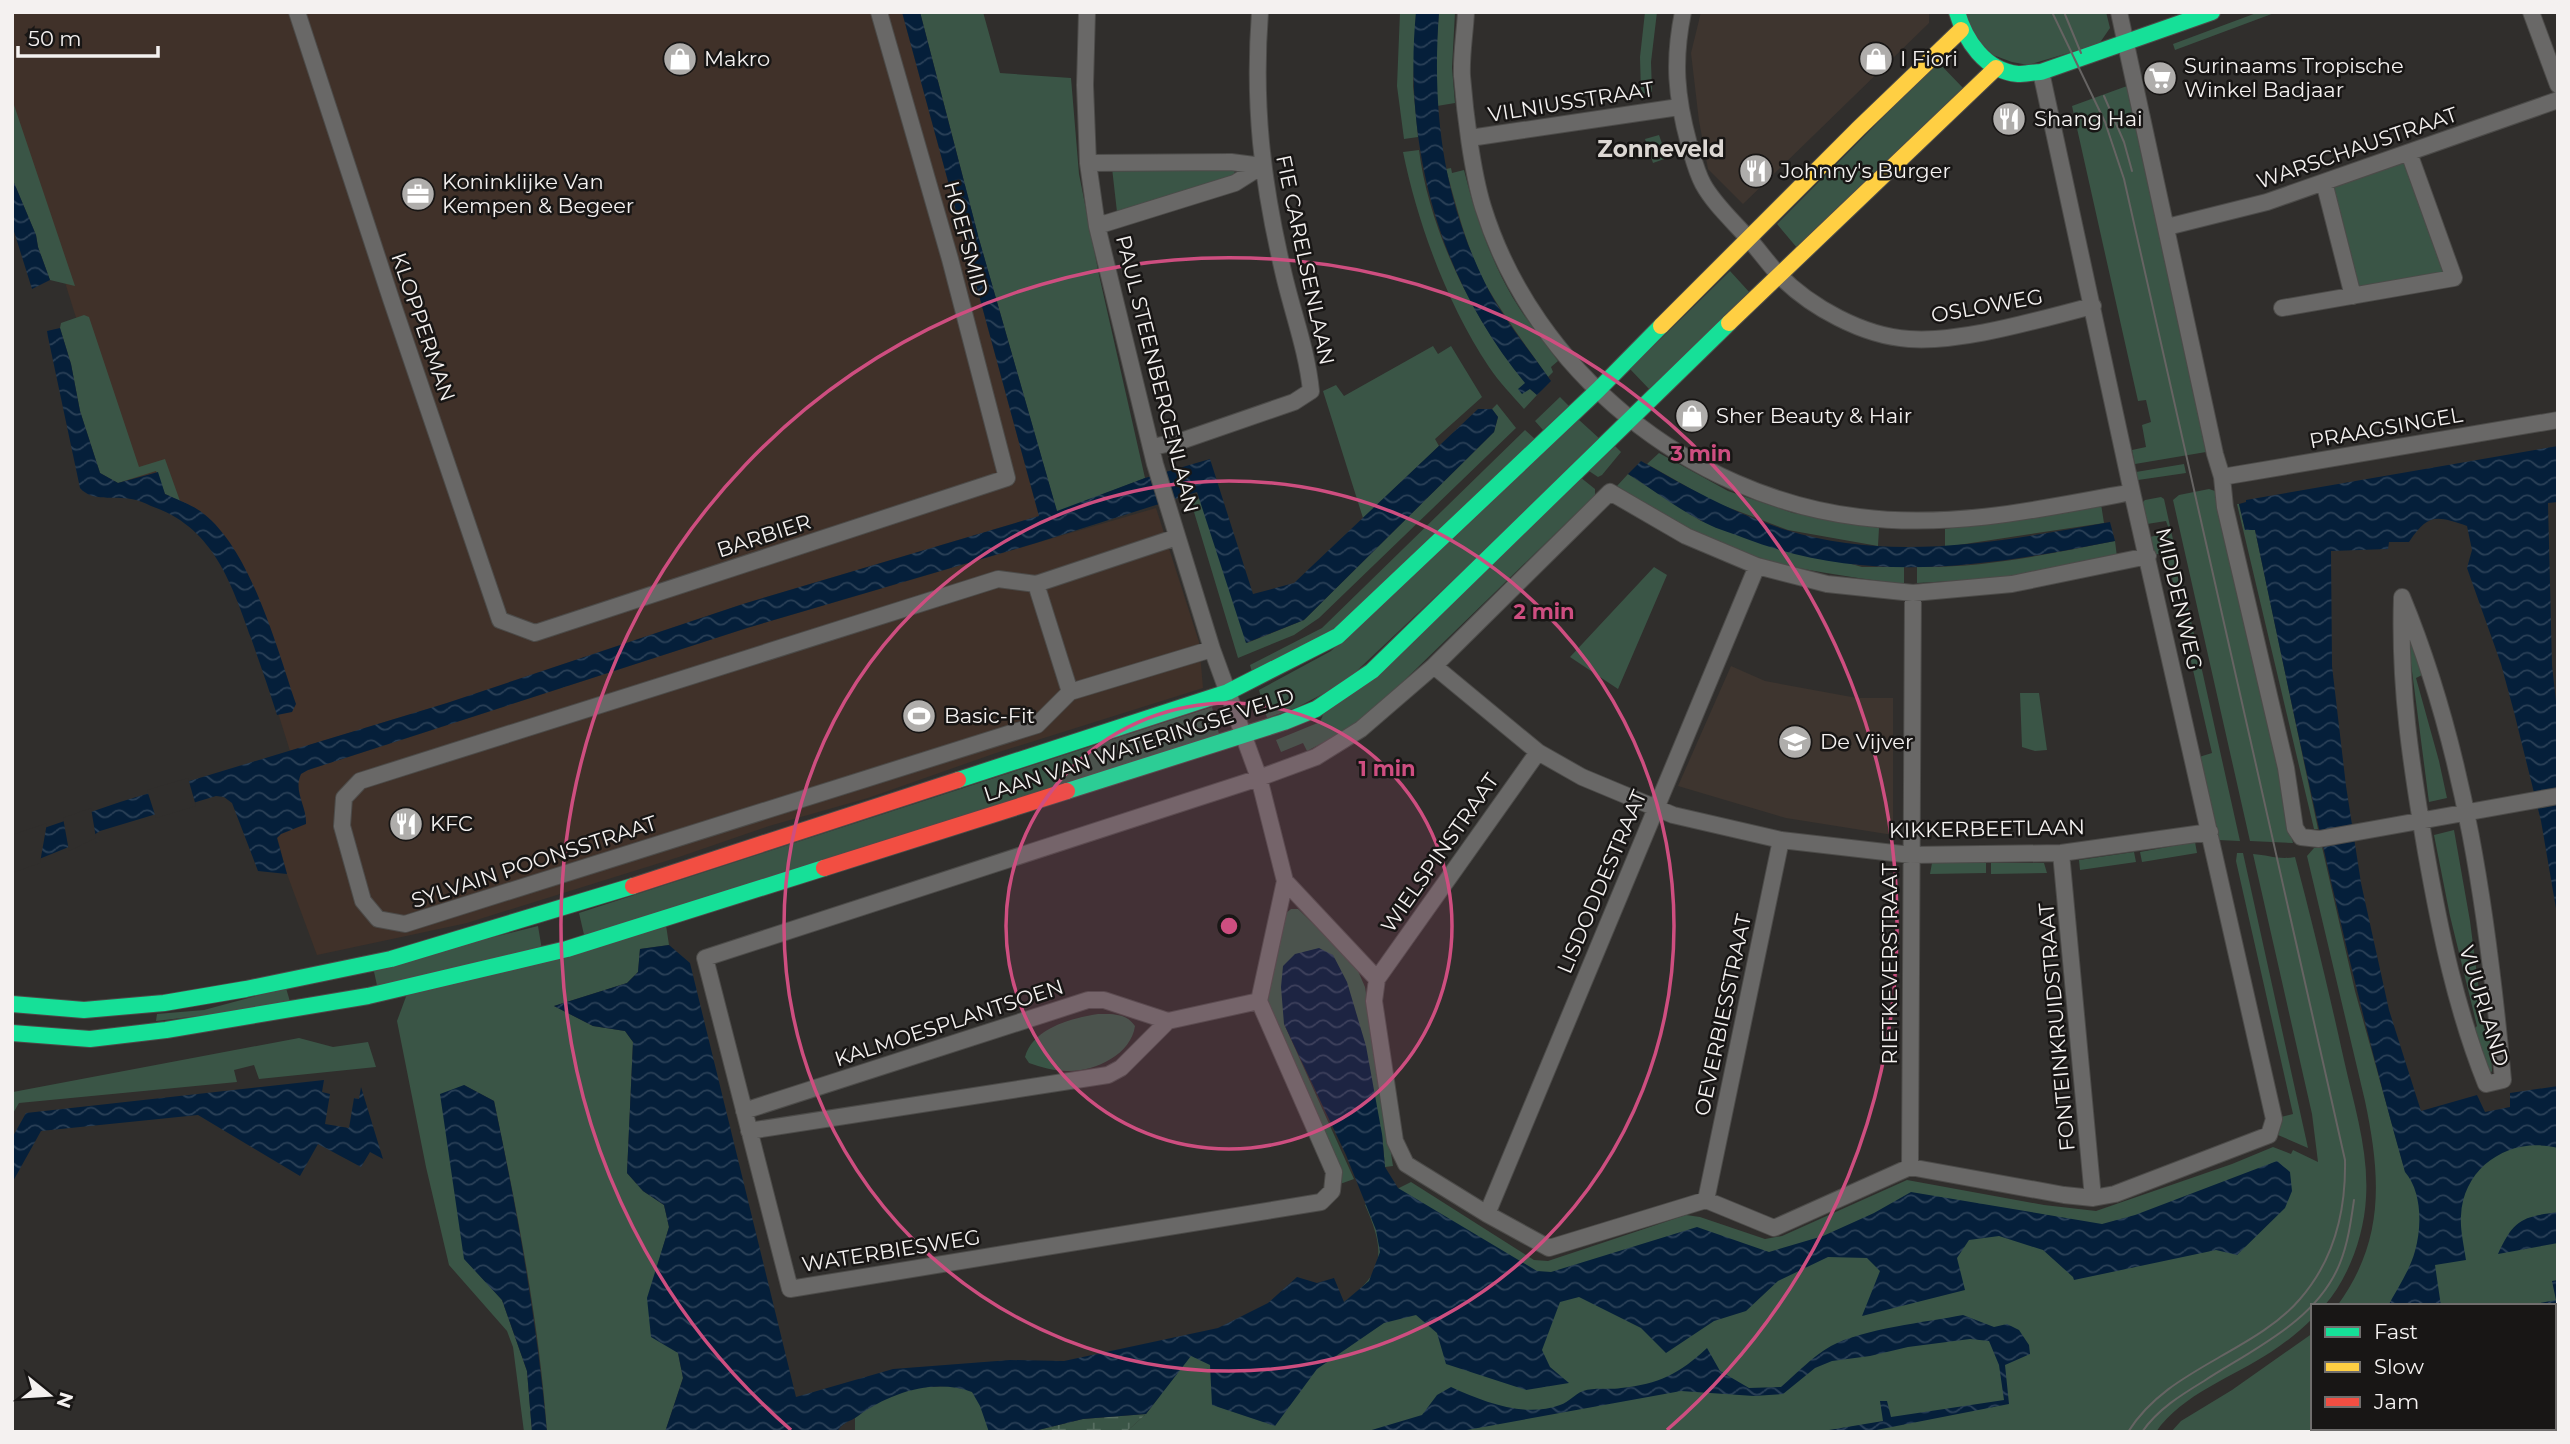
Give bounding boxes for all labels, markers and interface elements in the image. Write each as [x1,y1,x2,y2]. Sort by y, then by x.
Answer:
scale bar [18,14,158,58]
text: 50 m [28,26,82,51]
shop icon: Makro [661,40,699,78]
shop icon: I Fiori [1857,40,1895,78]
place label: Makro [704,46,770,71]
place label: I Fiori [1900,46,1958,71]
place label: Surinaams Tropische Winkel Badjaar [2184,53,2404,102]
supermarket icon: Surinaams Tropische Winkel Badjaar [2141,59,2179,97]
street label: VILNIUSSTRAAT [1486,76,1656,127]
restaurant icon: Shang Hai [1990,100,2028,138]
street label: WARSCHAUSTRAAT [2253,101,2460,194]
place label: Shang Hai [2034,106,2143,131]
district label: Zonneveld [1597,135,1725,163]
restaurant icon: Johnny's Burger [1737,152,1775,190]
street label: FIE CARELSENLAAN [1271,153,1340,367]
place label: Johnny's Burger [1779,158,1951,183]
place label: Koninklijke Van Kempen & Begeer [442,169,634,218]
office icon: Koninklijke Van Kempen & Begeer [399,175,437,213]
street label: HOEFSMID [939,178,994,299]
street label: PAUL STEENBERGENLAAN [1111,232,1204,515]
street label: KLOPPERMAN [386,249,461,405]
street label: OSLOWEG [1929,283,2045,328]
shop icon: Sher Beauty & Hair [1673,397,1711,435]
street label: PRAAGSINGEL [2307,402,2465,453]
place label: Sher Beauty & Hair [1716,403,1912,428]
text: 3 min [1669,441,1732,466]
street label: BARBIER [714,509,814,562]
street label: MIDDENWEG [2151,525,2208,672]
text: 2 min [1513,599,1575,624]
street label: LAAN VAN WATERINGSE VELD [980,682,1297,807]
sports icon: Basic-Fit [900,697,938,735]
place label: Basic-Fit [944,703,1035,728]
school or university icon: De Vijver [1776,723,1814,761]
place label: De Vijver [1820,729,1913,754]
text: 1 min [1358,756,1416,781]
street label: WIELSPINSTRAAT [1375,768,1504,937]
street label: LISDODDESTRAAT [1552,786,1652,977]
restaurant icon: KFC [387,805,425,843]
street label: SYLVAIN POONSSTRAAT [408,810,660,913]
place label: KFC [430,811,473,836]
street label: KIKKERBEETLAAN [1889,814,2085,843]
street label: RIETKEVERSTRAAT [1877,863,1902,1065]
street label: FONTEINKRUIDSTRAAT [2033,902,2080,1152]
street label: OEVERBIESSTRAAT [1689,912,1756,1118]
centre of rings [1217,914,1241,938]
street label: VUURLAND [2454,942,2515,1069]
street label: KALMOESPLANTSOEN [831,974,1066,1071]
street label: WATERBIESWEG [800,1224,982,1277]
legend [2311,1304,2556,1430]
text: Fast [2374,1319,2418,1344]
text: Slow [2374,1354,2424,1379]
north arrow [14,1360,84,1430]
text: N [51,1389,78,1411]
text: Jam [2373,1389,2419,1414]

